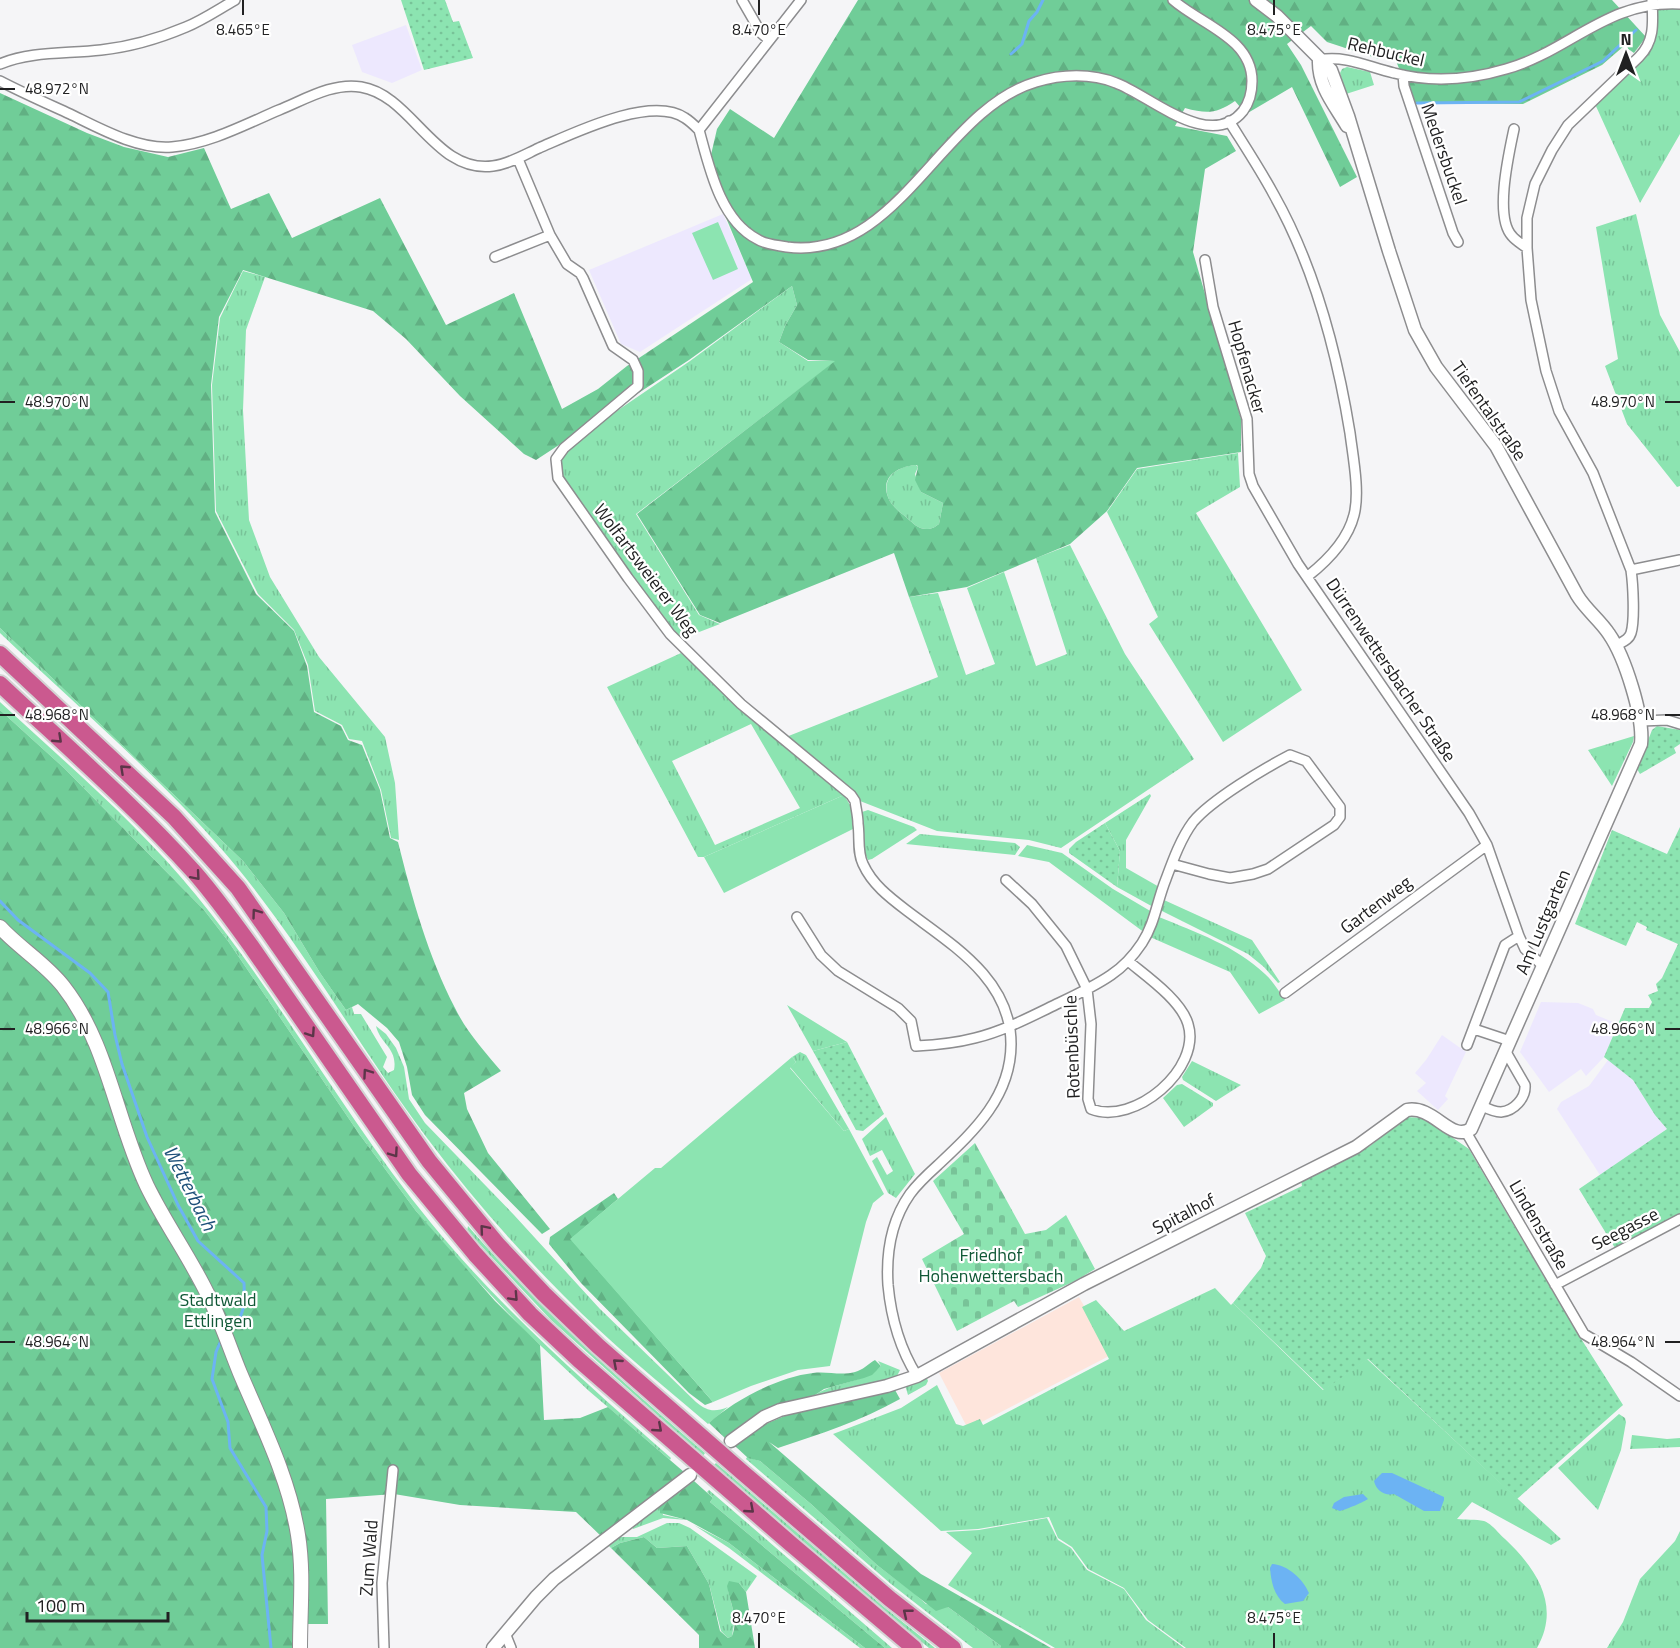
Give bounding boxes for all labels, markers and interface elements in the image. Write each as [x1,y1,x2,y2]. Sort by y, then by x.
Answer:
text: 8.465°E [216,18,270,41]
text: 8.470°E [732,18,786,41]
text: 8.475°E [1247,18,1301,41]
north arrow [1596,24,1656,84]
text: N [1620,27,1632,51]
street label: Rehbuckel [1345,30,1427,73]
text: 48.972°N [25,77,89,100]
street label: Medersbuckel [1414,99,1474,208]
street label: Hopfenacker [1221,317,1274,417]
street label: Tiefentalstraße [1445,356,1534,466]
text: 48.970°N [25,390,89,413]
text: 48.970°N [1591,390,1655,413]
street label: Wolfartsweierer Weg [587,498,705,642]
street label: Dürrenwettersbacher Straße [1320,572,1463,767]
text: 48.968°N [25,703,89,726]
text: 48.968°N [1591,703,1655,726]
one-way arrow [51,731,62,742]
one-way arrow [121,766,132,777]
street label: Am Lustgarten [1508,865,1577,979]
one-way arrow [189,869,200,880]
street label: Gartenweg [1334,869,1417,940]
one-way arrow [252,908,263,919]
street label: Rotenbüschle [1056,995,1087,1099]
text: 48.966°N [25,1017,89,1040]
text: 48.966°N [1591,1017,1655,1040]
one-way arrow [304,1027,315,1038]
one-way arrow [363,1069,374,1080]
water label: Wetterbach [156,1140,226,1237]
one-way arrow [387,1147,398,1158]
street label: Lindenstraße [1503,1175,1576,1275]
street label: Spitalhof [1147,1186,1220,1241]
street label: Seegasse [1587,1200,1663,1257]
one-way arrow [480,1225,491,1236]
park label: Friedhof Hohenwettersbach [919,1241,1063,1289]
park label: Stadtwald Ettlingen [179,1286,257,1334]
one-way arrow [507,1290,518,1301]
text: 48.964°N [25,1330,89,1353]
text: 48.964°N [1591,1330,1655,1353]
one-way arrow [613,1359,624,1370]
one-way arrow [651,1421,662,1432]
one-way arrow [743,1502,754,1513]
street label: Zum Wald [352,1519,385,1597]
scale bar [27,1585,168,1623]
text: 100 m [36,1592,85,1619]
text: 8.470°E [732,1606,786,1629]
text: 8.475°E [1247,1606,1301,1629]
one-way arrow [903,1609,914,1620]

